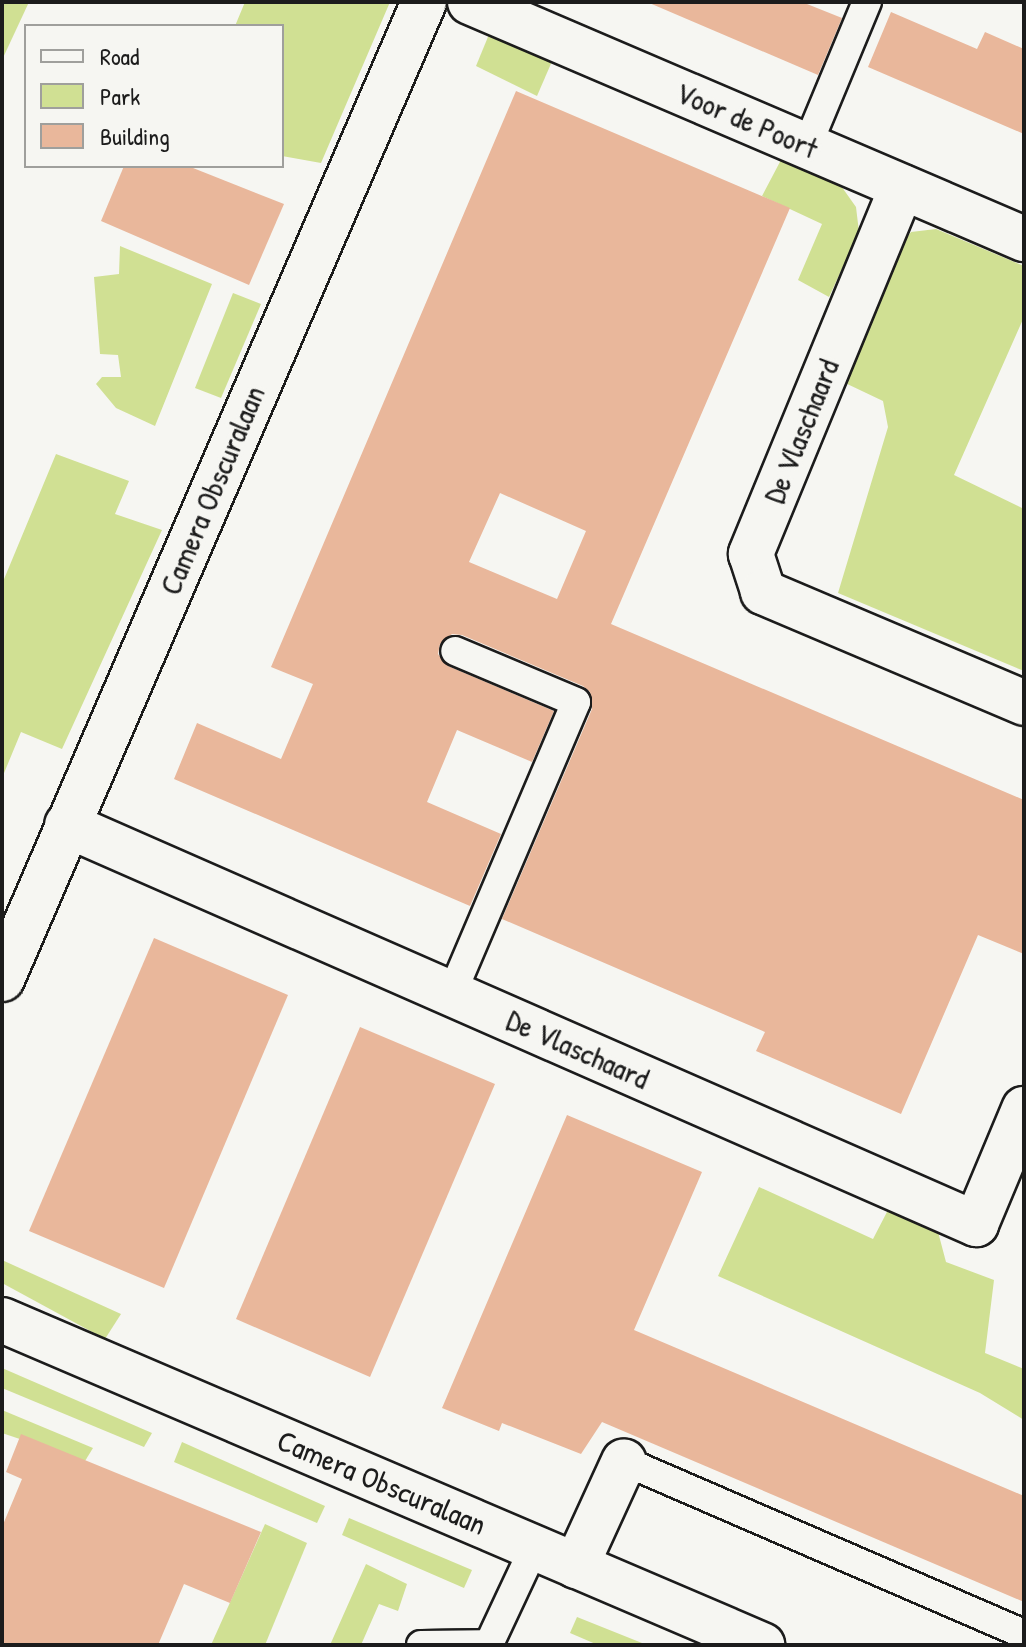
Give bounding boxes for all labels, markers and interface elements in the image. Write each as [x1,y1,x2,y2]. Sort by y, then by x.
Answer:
legend [24,24,284,168]
text: Road [100,40,139,72]
street label: Voor de Poort [671,74,823,166]
text: Park [100,80,140,112]
text: Building [100,120,170,152]
street label: De Vlaschaard [756,354,846,508]
street label: Camera Obscuralaan [152,380,272,600]
street label: De Vlaschaard [501,1002,655,1096]
street label: Camera Obscuralaan [272,1422,492,1542]

